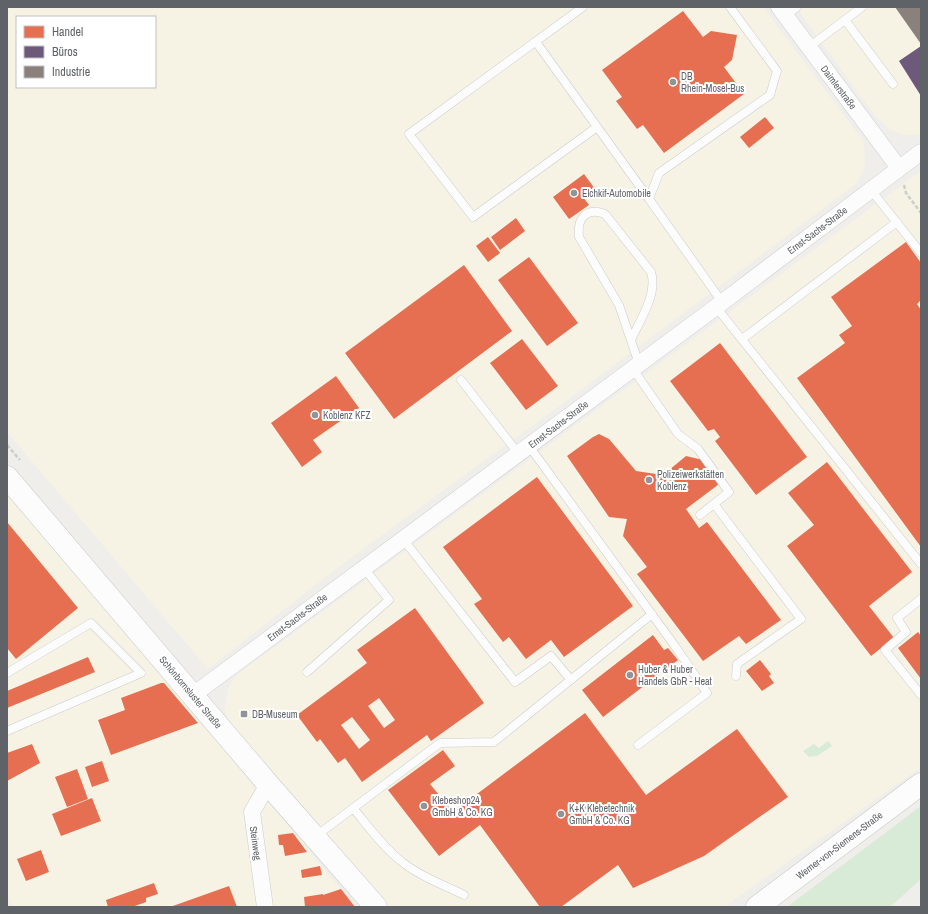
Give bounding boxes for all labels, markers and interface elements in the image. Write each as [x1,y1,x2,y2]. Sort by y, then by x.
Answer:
legend [16,16,156,88]
text: Handel [52,24,83,40]
text: Büros [52,44,78,60]
street label: Daimlerstraße [818,63,860,112]
text: Industrie [52,64,90,80]
place label: DB Rhein-Mosel-Bus [681,70,744,95]
marker: DB Rhein-Mosel-Bus [668,77,678,87]
place label: Elchkif-Automobile [582,187,651,200]
marker: Elchkif-Automobile [569,188,579,198]
street label: Ernst-Sachs-Straße [785,203,850,257]
street label: Ernst-Sachs-Straße [526,397,591,451]
place label: Koblenz KFZ [323,409,370,422]
marker: Koblenz KFZ [310,410,320,420]
place label: Polizeiwerkstätten Koblenz [657,468,724,493]
marker: Polizeiwerkstätten Koblenz [644,475,654,485]
street label: Ernst-Sachs-Straße [265,590,330,644]
street label: Schönbornsluster Straße [156,653,225,732]
place label: Huber & Huber Handels GbR - Heat [638,663,713,688]
marker: Huber & Huber Handels GbR - Heat [625,670,635,680]
place label: DB-Museum [252,708,298,721]
marker: DB-Museum [239,709,249,719]
place label: Klebeshop24 GmbH & Co. KG [432,794,493,819]
marker: Klebeshop24 GmbH & Co. KG [419,801,429,811]
place label: K+K Klebetechnik GmbH & Co. KG [569,802,635,827]
street label: Werner-von-Siemens-Straße [793,808,886,882]
marker: K+K Klebetechnik GmbH & Co. KG [556,809,566,819]
street label: Steinweg [247,825,264,861]

